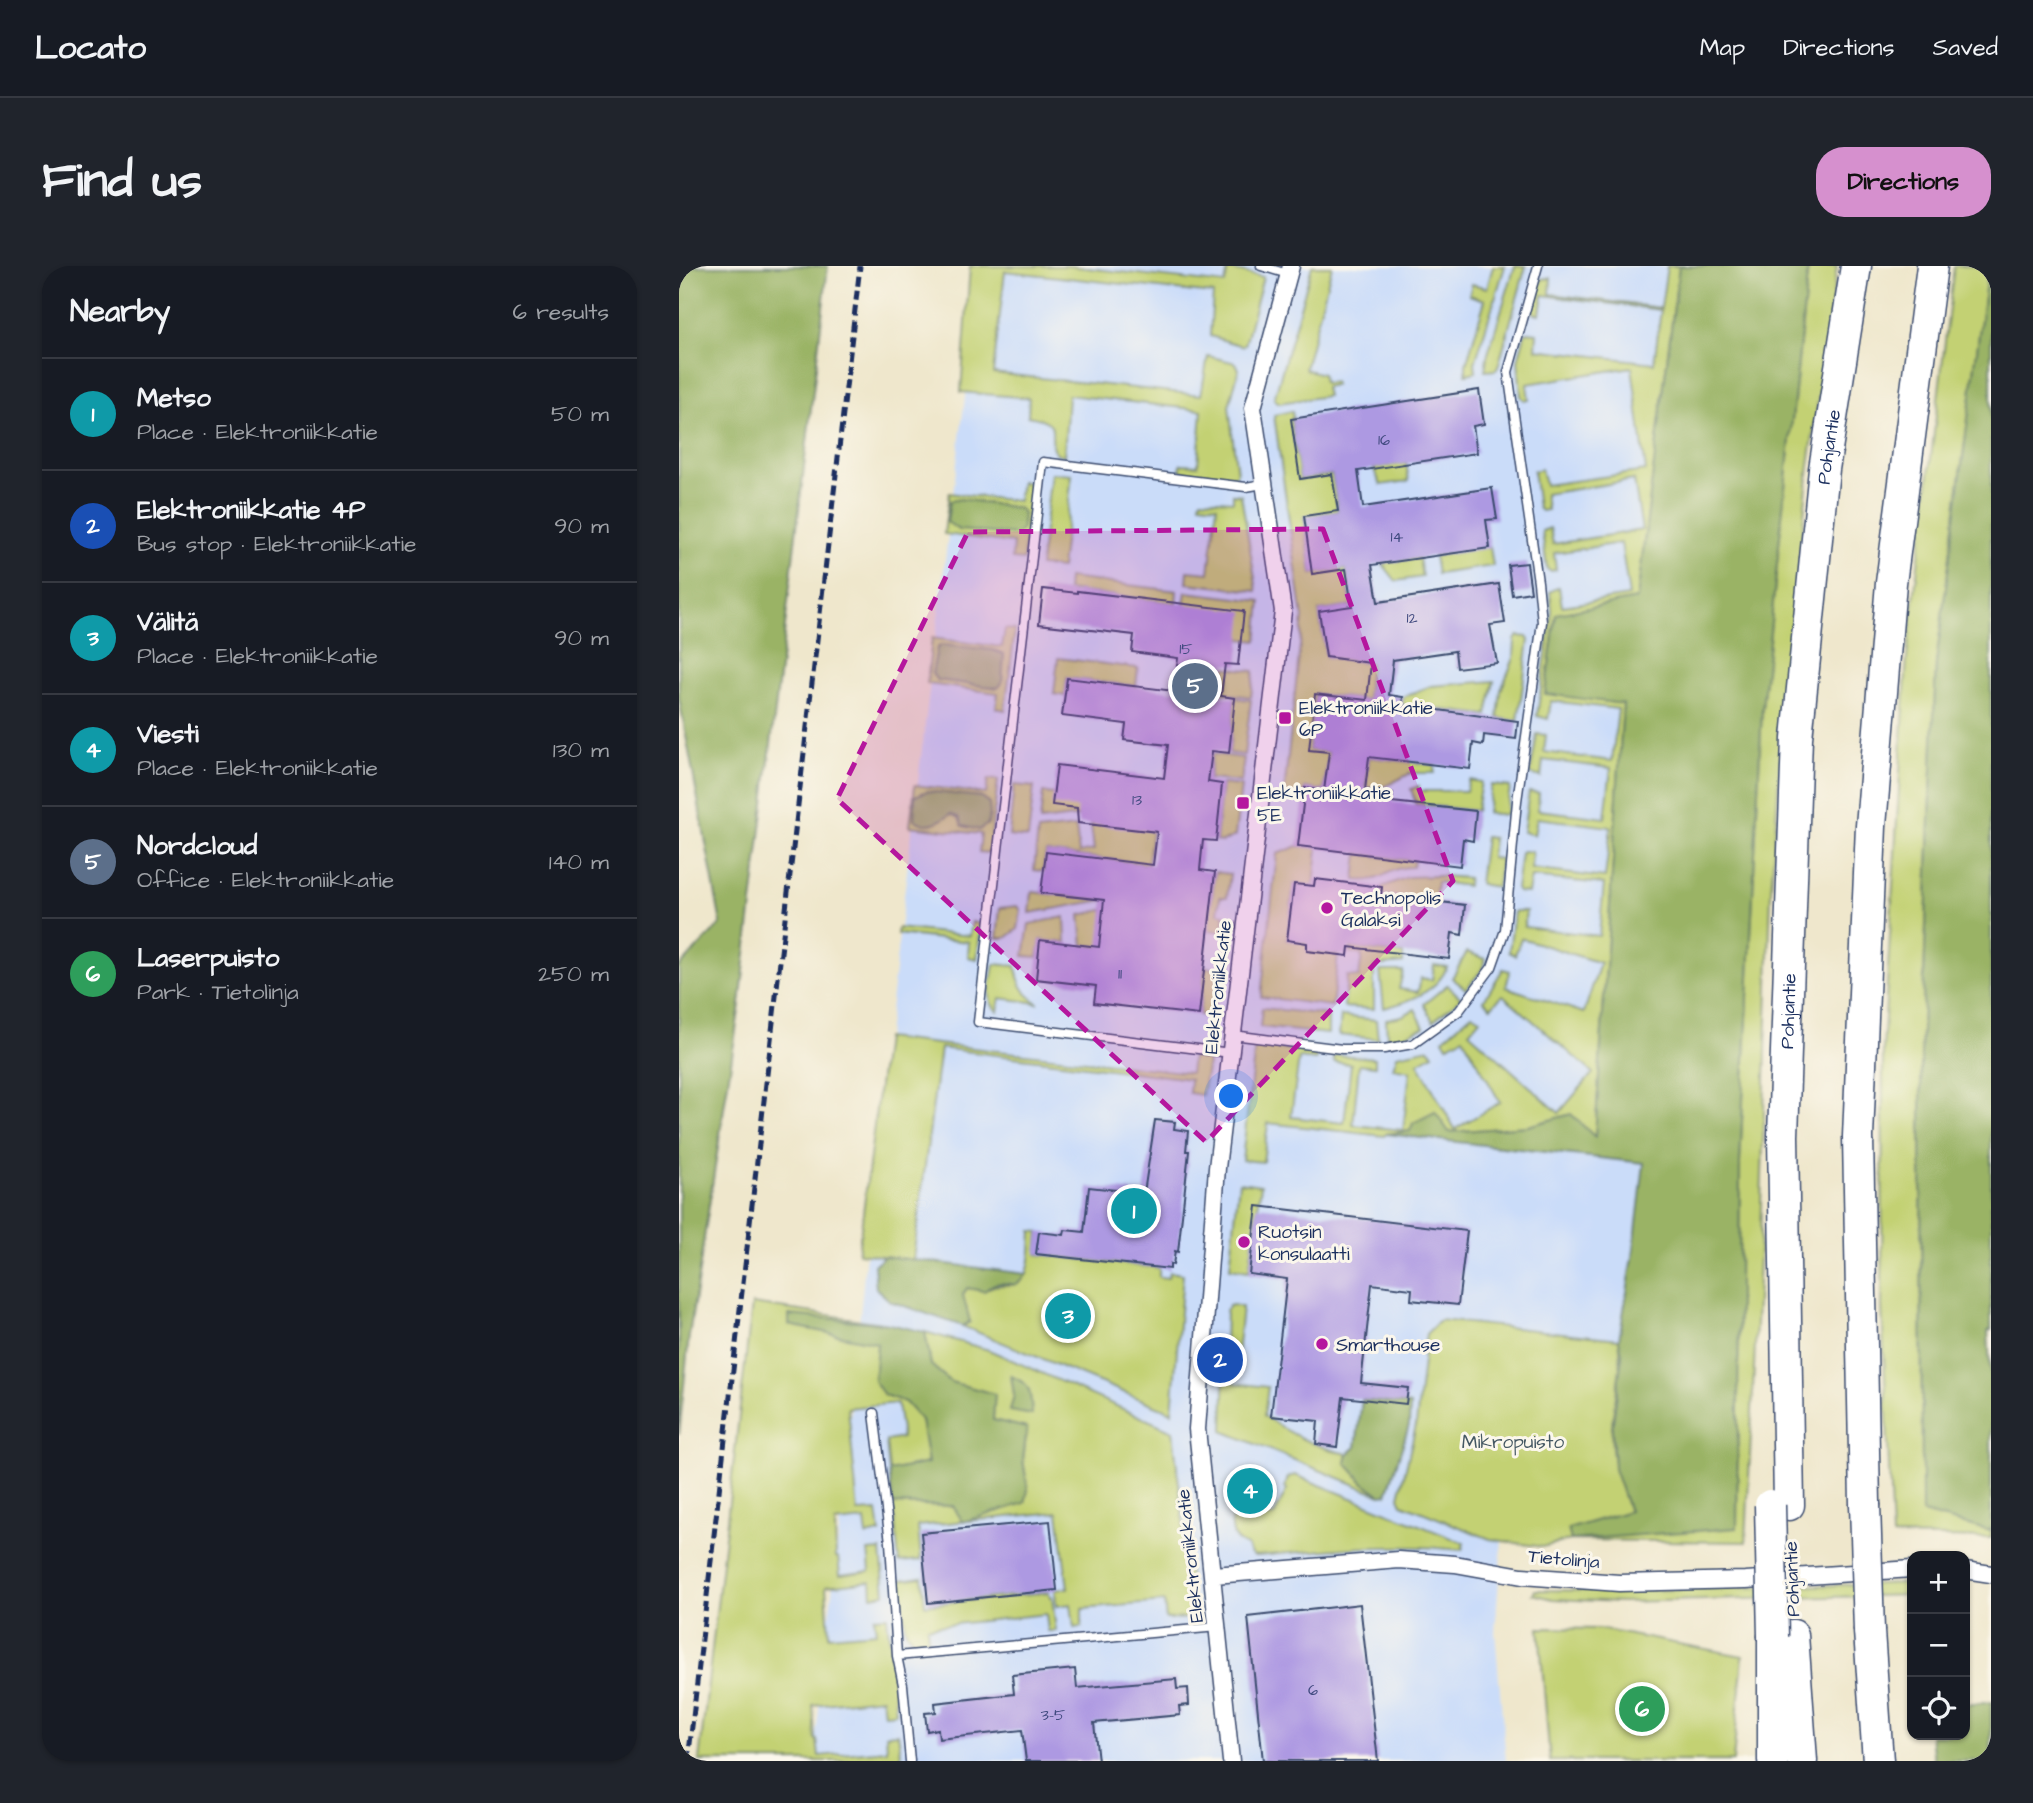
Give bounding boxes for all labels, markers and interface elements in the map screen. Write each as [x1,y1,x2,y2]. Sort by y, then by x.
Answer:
text: Locato [35,25,146,71]
text: Map [1700,31,1745,65]
text: Directions [1783,31,1895,65]
text: Saved [1933,31,1998,65]
button: Directions [1816,147,1991,217]
text: Find us [42,148,202,216]
text: Nearby [70,291,170,333]
text: 6 results [513,296,609,328]
text: Metso [137,380,211,416]
text: 1 [92,398,94,430]
text: 50 m [551,398,609,430]
street label: Pohjantie [1811,408,1848,486]
text: Place · Elektroniikkatie [137,416,378,448]
house number: 16 [1378,429,1390,451]
text: Elektroniikkatie 4P [137,492,365,528]
text: 2 [86,510,100,542]
text: 90 m [554,510,609,542]
house number: 14 [1391,526,1404,548]
text: Bus stop · Elektroniikkatie [137,528,416,560]
text: Välitä [137,604,198,640]
house number: 12 [1406,607,1418,629]
text: 3 [87,622,99,654]
text: 90 m [554,622,609,654]
house number: 15 [1179,638,1193,660]
text: Place · Elektroniikkatie [137,640,378,672]
pin: 5 [1172,660,1218,712]
place label: Elektroniikkatie 6P [1299,695,1433,744]
marker: Elektroniikkatie 6P [1277,710,1293,726]
text: Viesti [137,716,199,752]
text: 4 [85,734,101,766]
text: 130 m [553,734,609,766]
text: Place · Elektroniikkatie [137,752,378,784]
place label: Elektroniikkatie 5E [1257,780,1391,829]
house number: 13 [1132,789,1142,811]
marker: Elektroniikkatie 5E [1235,795,1251,811]
text: Nordcloud [137,828,257,864]
text: 5 [85,846,101,878]
text: 140 m [549,846,609,878]
text: Office · Elektroniikkatie [137,864,394,896]
place label: Technopolis Galaksi [1341,885,1441,934]
marker: Technopolis Galaksi [1319,900,1335,916]
street label: Elektroniikkatie [1198,919,1239,1055]
text: Laserpuisto [137,940,280,976]
text: 6 [86,958,100,990]
text: 250 m [538,958,609,990]
house number: 11 [1118,963,1122,985]
street label: Pohjantie [1774,973,1804,1049]
text: Park · Tietolinja [137,976,299,1008]
your location [1214,1079,1248,1113]
pin: 1 [1111,1185,1157,1237]
place label: Ruotsin konsulaatti [1258,1219,1350,1268]
marker: Ruotsin konsulaatti [1236,1234,1252,1250]
pin: 3 [1045,1290,1091,1342]
place label: Smarthouse [1336,1332,1440,1359]
pin: 2 [1197,1334,1243,1386]
marker: Smarthouse [1314,1336,1330,1352]
park label: Mikropuisto [1462,1429,1565,1456]
pin: 4 [1227,1465,1273,1517]
street label: Elektroniikkatie [1170,1488,1211,1624]
street label: Pohjantie [1778,1541,1807,1617]
street label: Tietolinja [1527,1543,1601,1576]
map controls [1907,1551,1970,1740]
button: + [1907,1551,1970,1614]
button: − [1907,1614,1970,1677]
button: locate [1907,1677,1970,1740]
house number: 6 [1308,1679,1318,1701]
pin: 6 [1619,1683,1665,1735]
house number: 3-5 [1041,1704,1066,1726]

